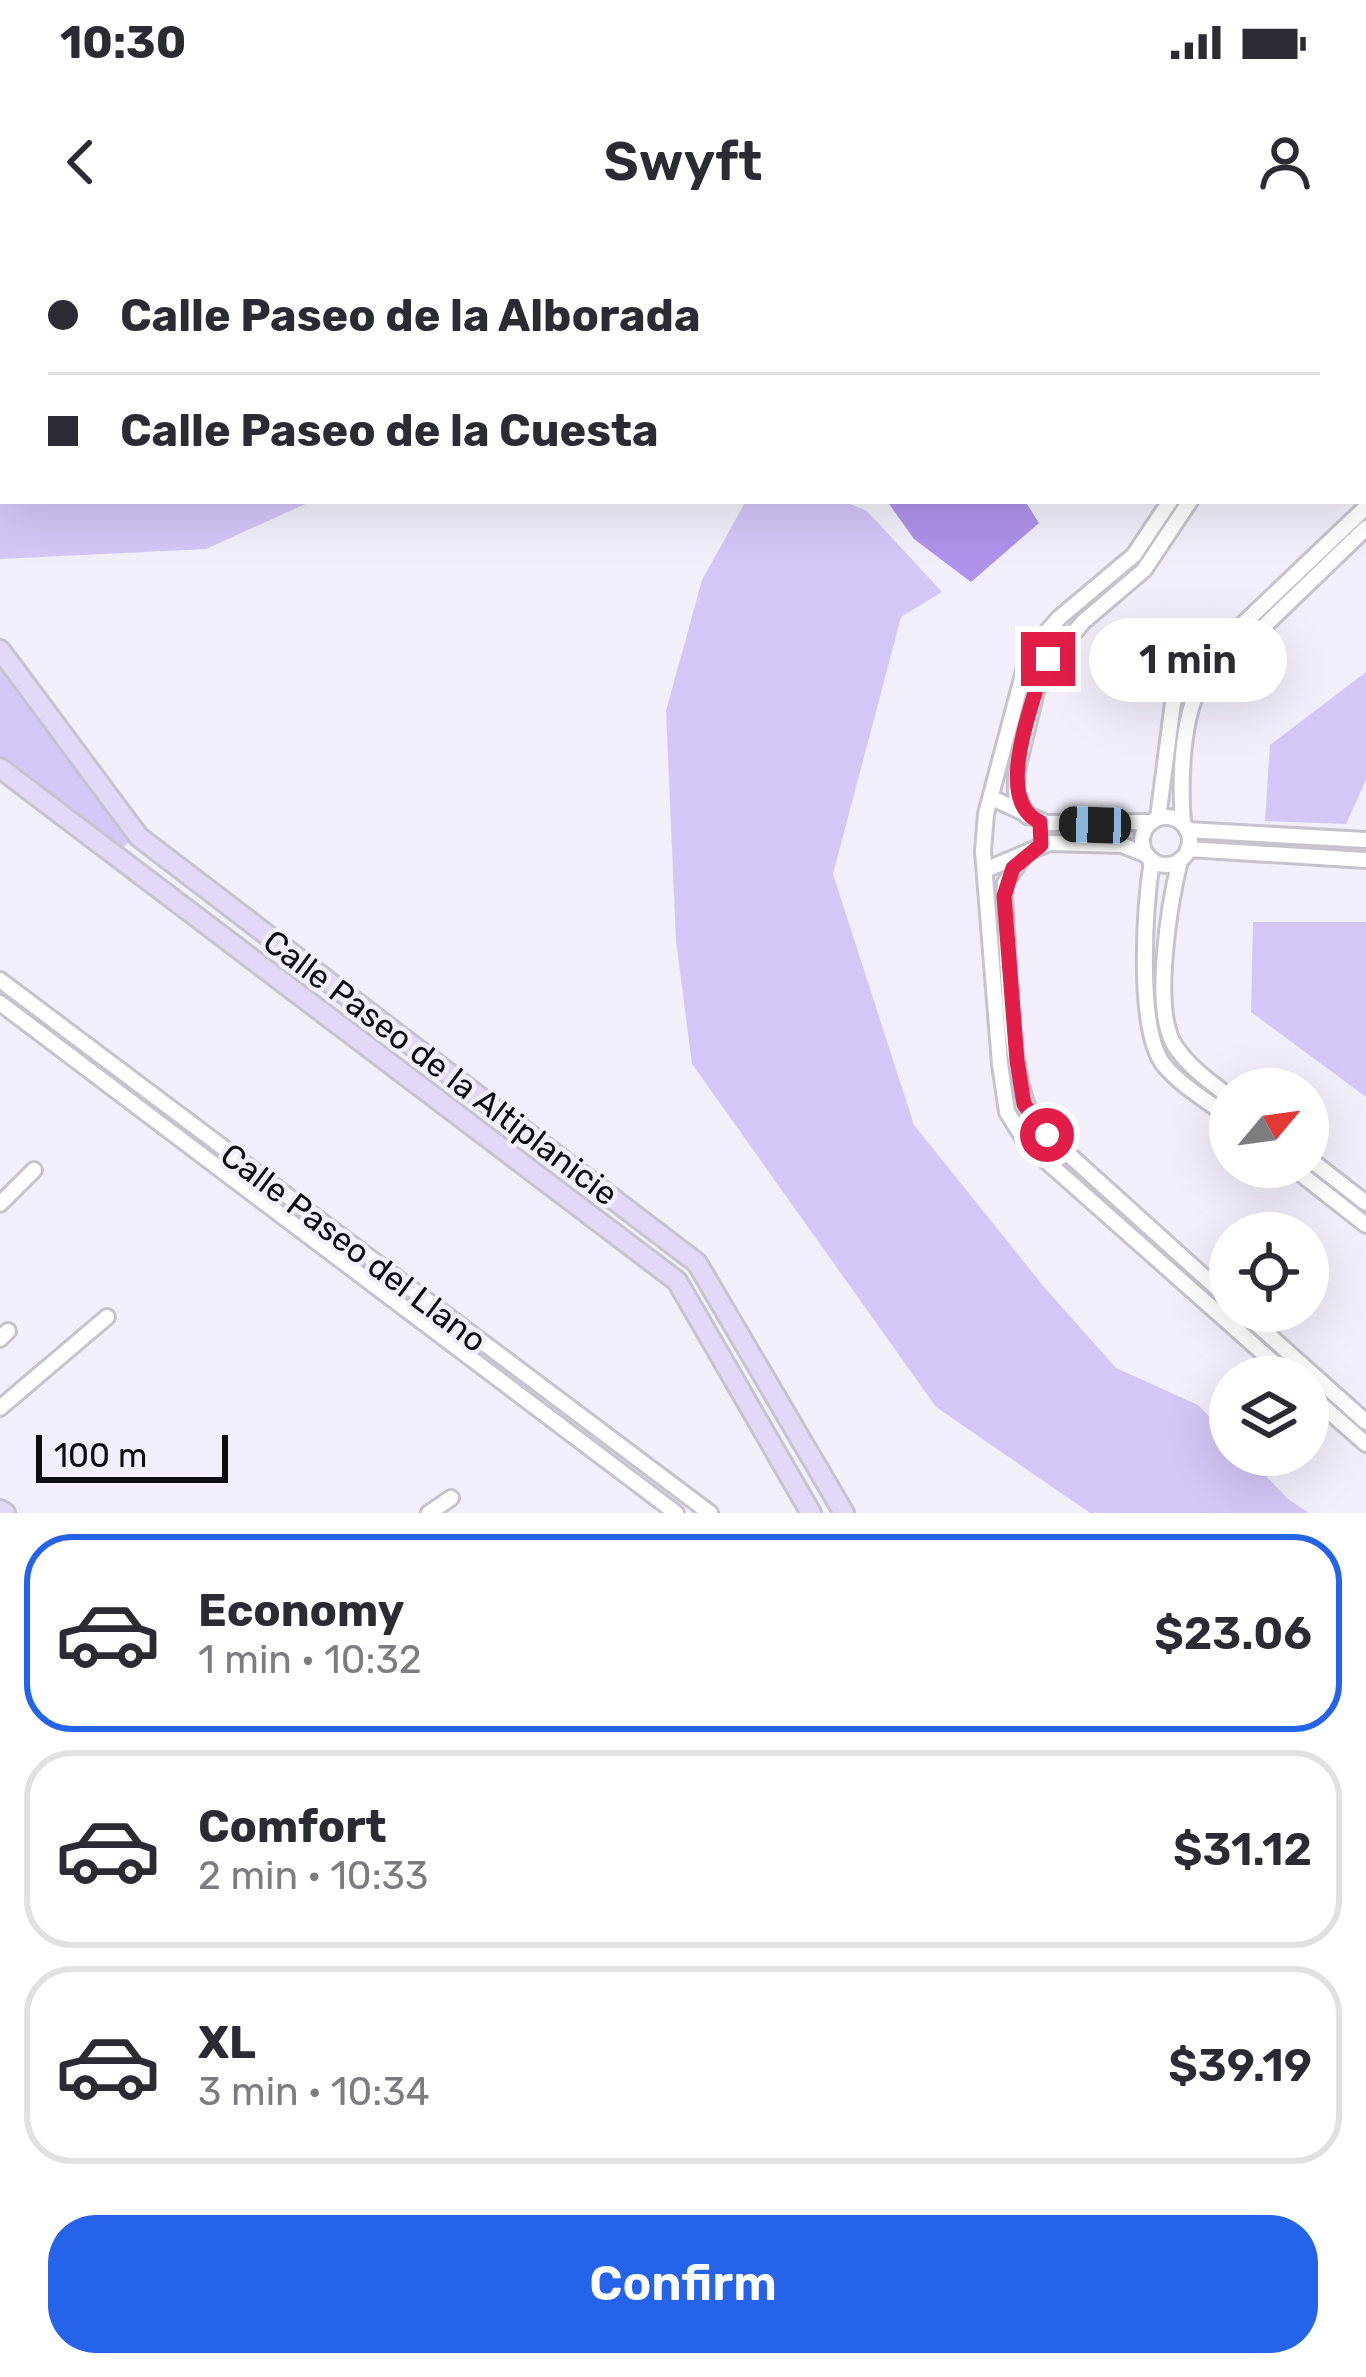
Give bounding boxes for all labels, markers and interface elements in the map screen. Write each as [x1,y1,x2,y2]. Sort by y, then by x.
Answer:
text: 10:30 [60,16,186,69]
icon: back [48,129,114,195]
icon: person [1252,129,1318,195]
text: Swyft [604,130,762,194]
text: Calle Paseo de la Alborada [120,289,700,342]
text: Calle Paseo de la Cuesta [120,404,659,457]
callout: 1 min [1090,617,1288,701]
route end [1021,632,1075,686]
text: 1 min [1139,637,1237,683]
car [1058,806,1132,844]
street label: Calle Paseo de la Altiplanicie [256,921,626,1213]
north arrow [1209,1068,1329,1188]
map controls [1209,1068,1329,1476]
route start [1020,1108,1074,1162]
street label: Calle Paseo del Llano [213,1135,494,1360]
button: locate [1209,1212,1329,1332]
button: layers [1209,1356,1329,1476]
scale bar [36,1429,228,1482]
text: 100 m [54,1436,147,1475]
icon: car [54,1579,162,1687]
text: Economy [198,1584,404,1637]
text: $23.06 [1154,1607,1312,1660]
text: 1 min · 10:32 [198,1637,422,1683]
icon: car [54,1795,162,1903]
text: Comfort [198,1800,387,1853]
text: $31.12 [1173,1823,1312,1876]
text: 2 min · 10:33 [198,1853,429,1899]
icon: car [54,2011,162,2119]
text: XL [198,2016,256,2069]
text: $39.19 [1168,2039,1312,2092]
text: 3 min · 10:34 [198,2069,430,2115]
button: Confirm [48,2215,1318,2353]

